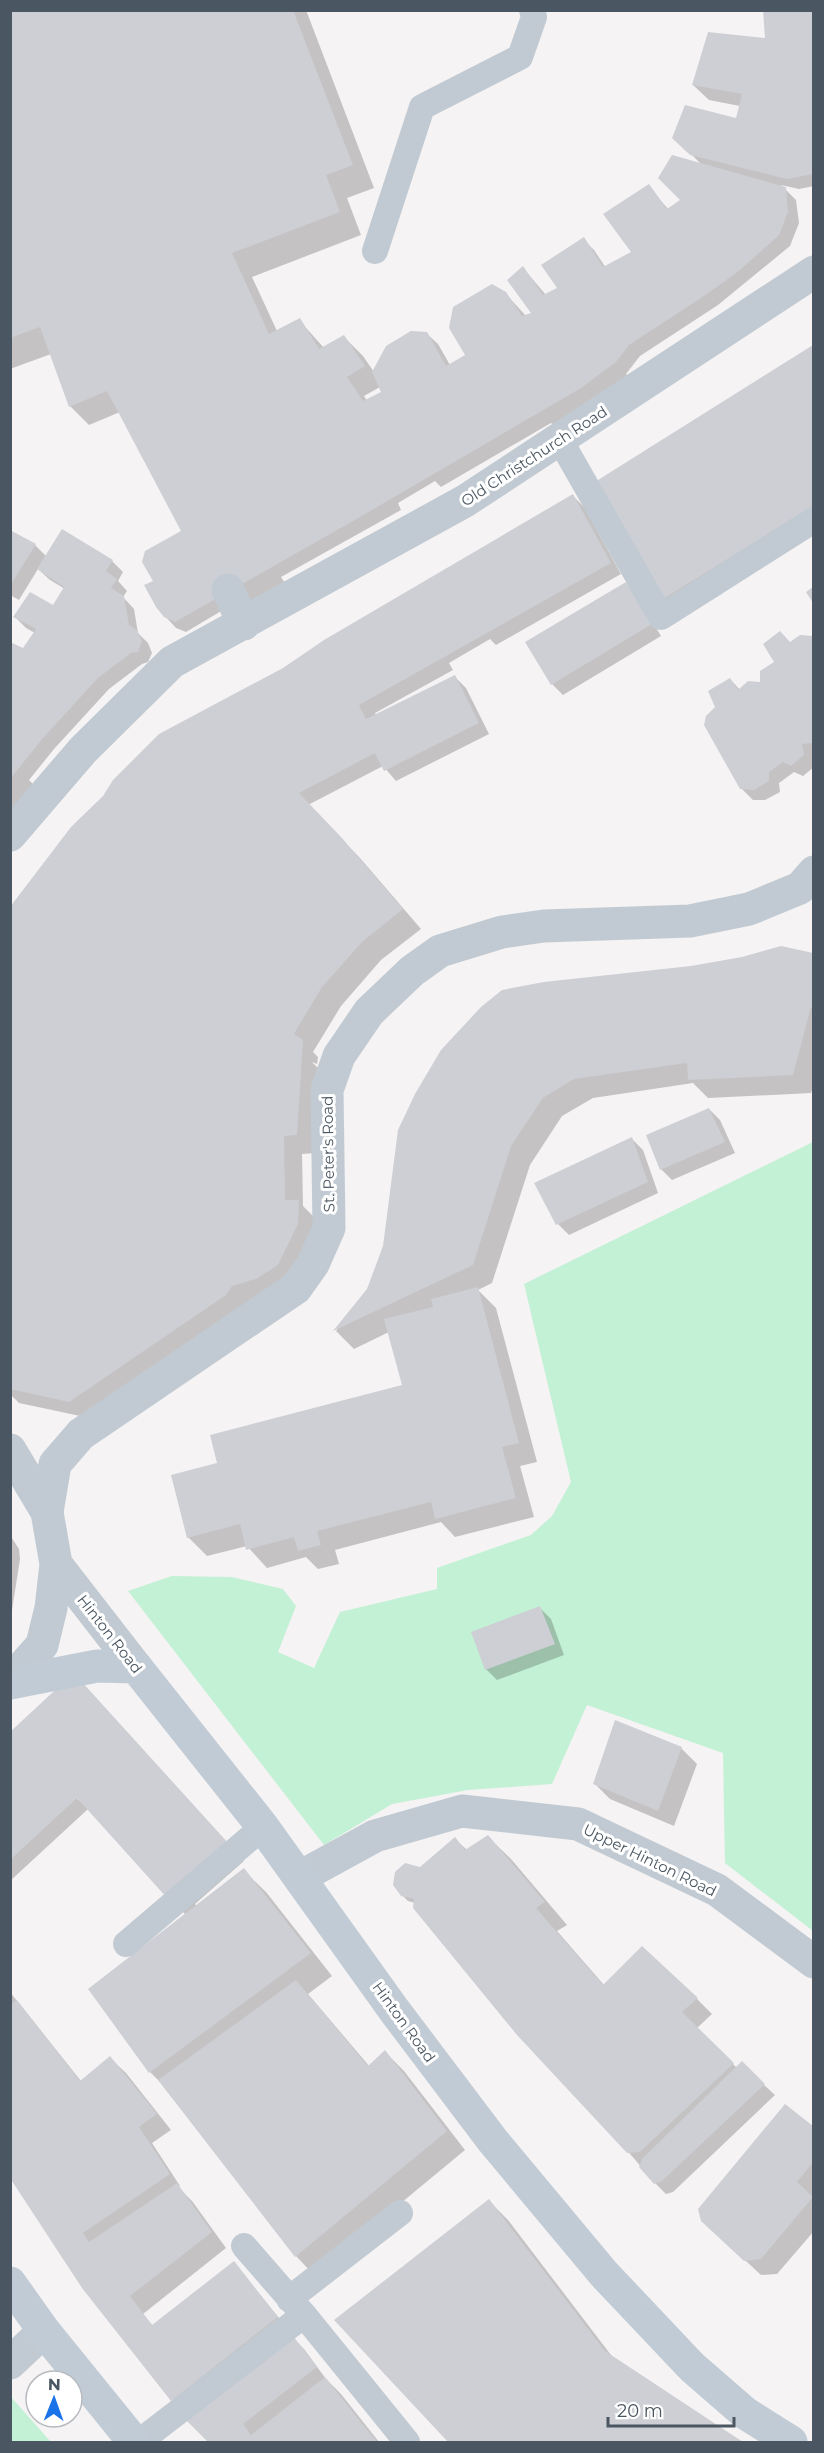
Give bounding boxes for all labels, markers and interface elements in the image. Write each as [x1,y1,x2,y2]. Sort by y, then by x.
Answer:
street label: Old Christchurch Road [457,402,611,510]
street label: St. Peter's Road [317,1096,339,1212]
street label: Hinton Road [73,1591,147,1677]
street label: Upper Hinton Road [580,1819,720,1901]
street label: Hinton Road [368,1978,440,2066]
north arrow [24,2369,84,2429]
text: N [48,2375,61,2394]
scale bar [608,2390,734,2428]
text: 20 m [617,2400,663,2422]

